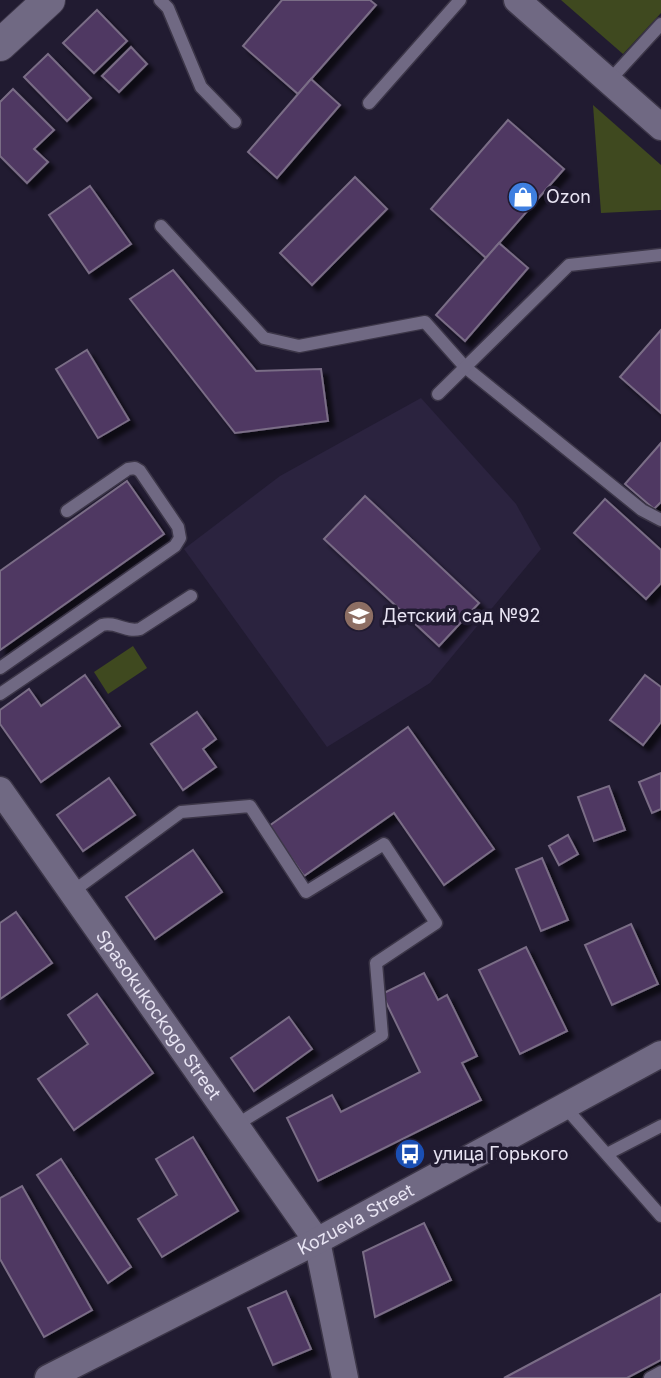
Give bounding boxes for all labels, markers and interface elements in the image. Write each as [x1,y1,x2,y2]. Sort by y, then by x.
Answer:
shop icon: Ozon [506,180,540,214]
place label: Ozon [546,186,591,207]
school or university icon: Детский сад №92 [342,599,376,633]
place label: Детский сад №92 [382,605,540,626]
street label: Spasokukoсkogo Street [92,926,225,1104]
bus stop icon: улица Горького [393,1137,427,1171]
place label: улица Горького [433,1143,569,1164]
street label: Kozueva Street [294,1179,417,1259]

